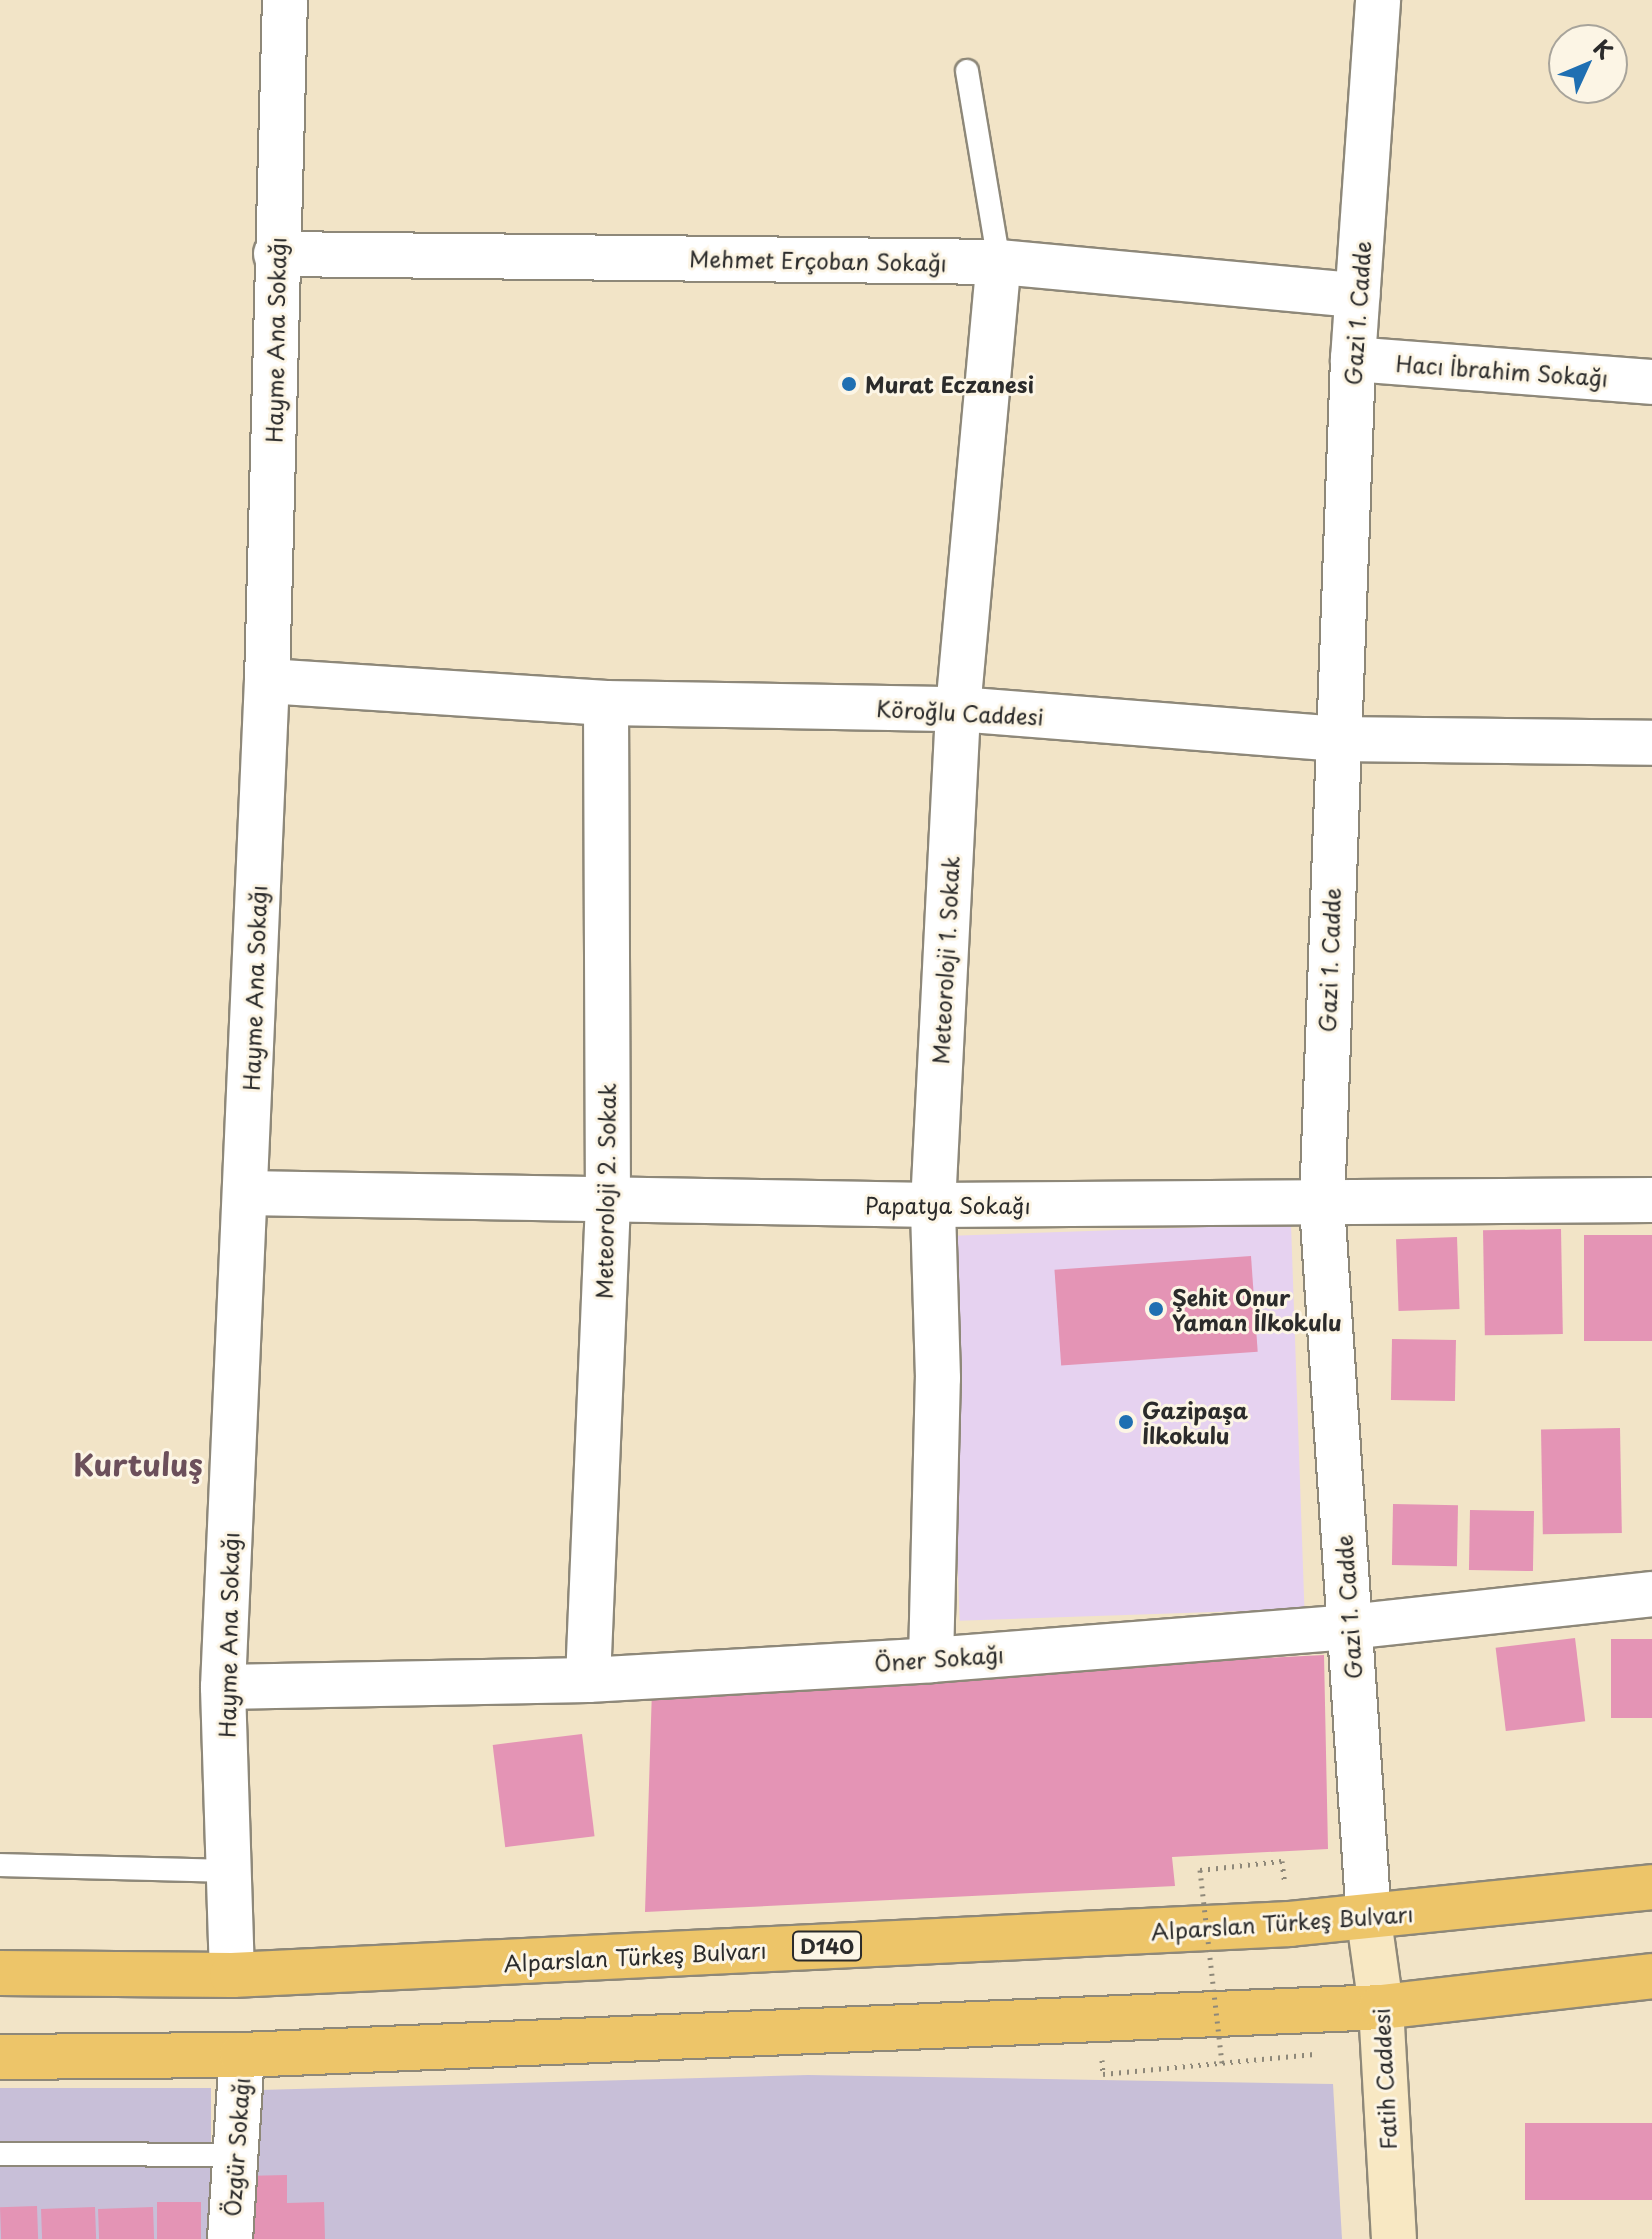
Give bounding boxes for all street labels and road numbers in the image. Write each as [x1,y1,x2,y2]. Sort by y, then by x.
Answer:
street label: Hayme Ana Sokağı [260,238,290,442]
street label: Gazi 1. Cadde [1339,239,1375,387]
street label: Mehmet Erçoban Sokağı [688,245,948,275]
street label: Hacı İbrahim Sokağı [1394,349,1610,391]
street label: Köroğlu Caddesi [874,694,1046,730]
street label: Meteoroloji 1. Sokak [926,854,964,1066]
street label: Hayme Ana Sokağı [237,885,271,1091]
street label: Gazi 1. Cadde [1313,886,1345,1034]
street label: Meteoroloji 2. Sokak [590,1082,620,1300]
street label: Papatya Sokağı [865,1192,1031,1218]
street label: Hayme Ana Sokağı [213,1533,243,1737]
street label: Gazi 1. Cadde [1330,1533,1366,1681]
street label: Öner Sokağı [873,1640,1005,1676]
street label: Alparslan Türkeş Bulvarı [1149,1900,1415,1944]
road number: D140 [791,1930,863,1962]
street label: Alparslan Türkeş Bulvarı [502,1936,768,1976]
street label: Fatih Caddesi [1367,2007,1401,2151]
street label: Özgür Sokağı [218,2076,254,2218]

